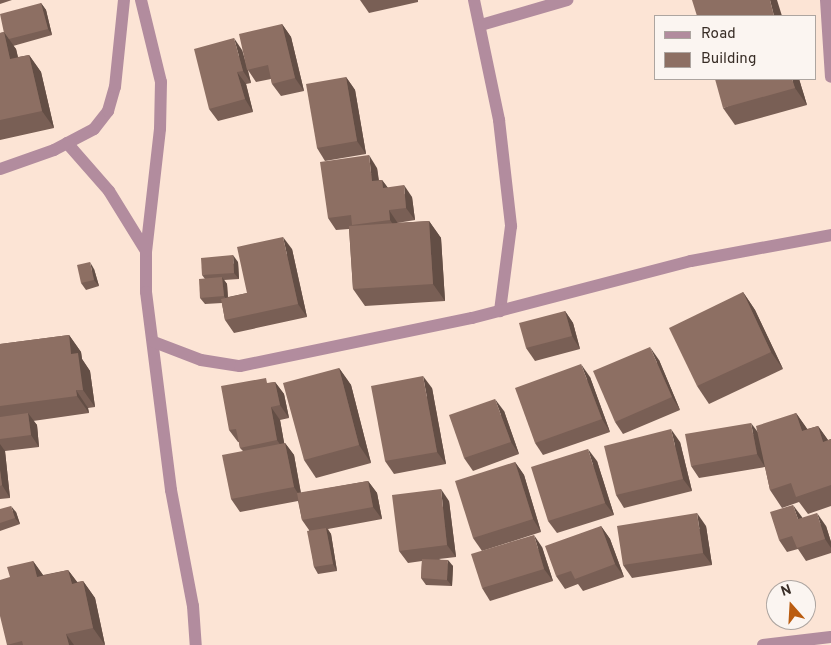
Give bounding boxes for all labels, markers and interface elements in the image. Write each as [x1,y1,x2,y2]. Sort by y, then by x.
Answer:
legend [654,15,816,80]
text: Road [701,25,736,44]
text: Building [701,50,756,69]
north arrow [766,580,816,630]
text: N [779,582,794,601]

